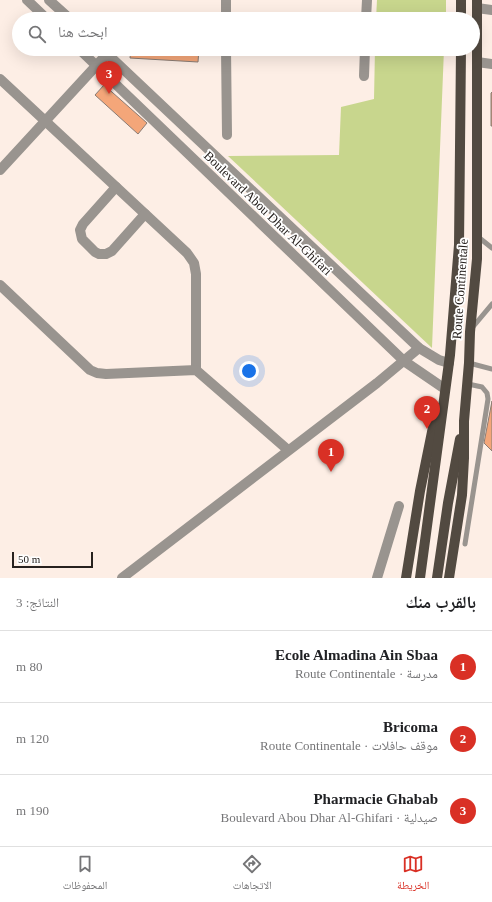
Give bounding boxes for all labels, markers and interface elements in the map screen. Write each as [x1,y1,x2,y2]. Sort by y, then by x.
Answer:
search box [12,12,480,56]
icon: search [26,23,48,45]
text: ابحث هنا [58,24,108,40]
pin: 3 [96,61,122,94]
street label: Boulevard Abou Dhar Al-Ghifari [201,148,335,278]
street label: Route Continentale [449,238,471,340]
your location [239,361,259,381]
pin: 2 [414,396,440,429]
pin: 1 [318,439,344,472]
scale bar [12,550,93,569]
text: 50 m [18,553,40,565]
text: بالقرب منك [405,593,476,612]
text: النتائج: 3 [16,595,59,610]
text: Ecole Almadina Ain Sbaa [275,647,438,663]
text: 80 m [16,659,42,674]
text: 1 [460,659,466,674]
text: مدرسة · Route Continentale [295,666,438,681]
text: Bricoma [383,719,438,735]
text: 120 m [16,731,49,746]
text: 2 [460,731,466,746]
text: موقف حافلات · Route Continentale [260,738,438,753]
text: Pharmacie Ghabab [313,791,438,807]
text: 190 m [16,803,49,818]
text: 3 [460,803,466,818]
text: صيدلية · Boulevard Abou Dhar Al-Ghifari [221,810,438,825]
tab: المحفوظات [63,853,107,896]
tab: الاتجاهات [233,853,272,896]
tab: الخريطة [397,853,429,896]

